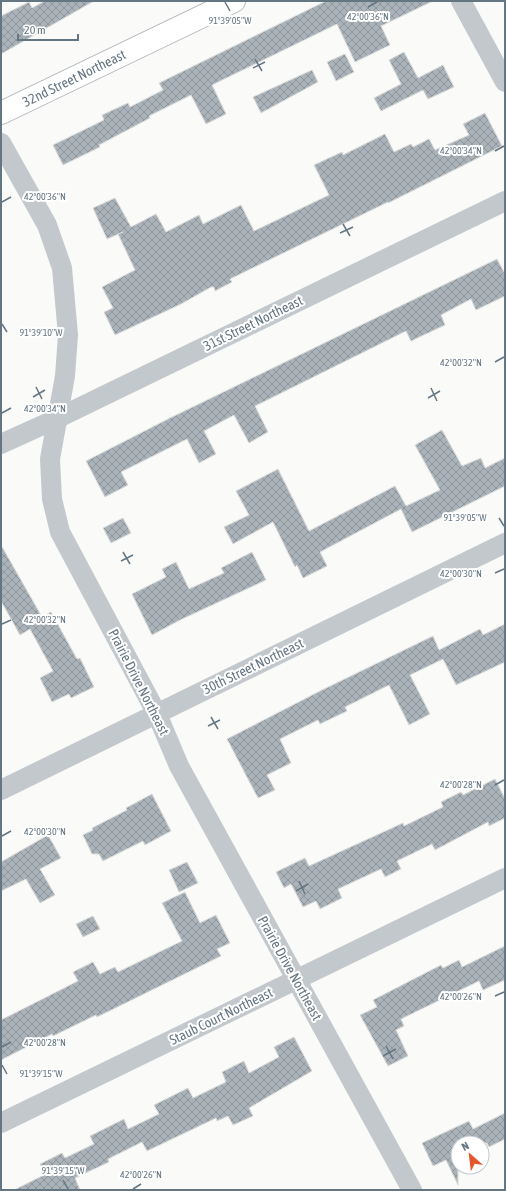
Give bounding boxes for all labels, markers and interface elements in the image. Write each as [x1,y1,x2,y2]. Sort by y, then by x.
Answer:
text: 42°00'36"N [347,11,389,22]
text: 91°39'05"W [208,15,252,26]
scale bar [18,16,78,42]
text: 20 m [24,23,46,37]
street label: 32nd Street Northeast [20,46,128,110]
text: 42°00'34"N [440,145,482,156]
text: 42°00'36"N [24,191,66,202]
street label: 31st Street Northeast [201,292,305,354]
text: 91°39'10"W [19,327,63,338]
text: 42°00'32"N [440,357,482,368]
text: 42°00'34"N [24,403,66,414]
text: 91°39'05"W [443,512,487,523]
text: 42°00'30"N [440,568,482,579]
text: 42°00'32"N [24,614,66,625]
street label: Prairie Drive Northeast [105,626,173,738]
street label: 30th Street Northeast [200,635,306,697]
text: 42°00'28"N [440,779,482,790]
text: 42°00'30"N [24,826,66,837]
street label: Prairie Drive Northeast [255,913,325,1023]
street label: Staub Court Northeast [167,984,275,1048]
text: 42°00'26"N [440,991,482,1002]
text: 42°00'28"N [24,1037,66,1048]
text: 91°39'15"W [19,1068,63,1079]
north arrow [450,1135,490,1175]
text: N [460,1139,471,1153]
text: 91°39'15"W [41,1165,85,1176]
text: 42°00'26"N [120,1169,162,1180]

